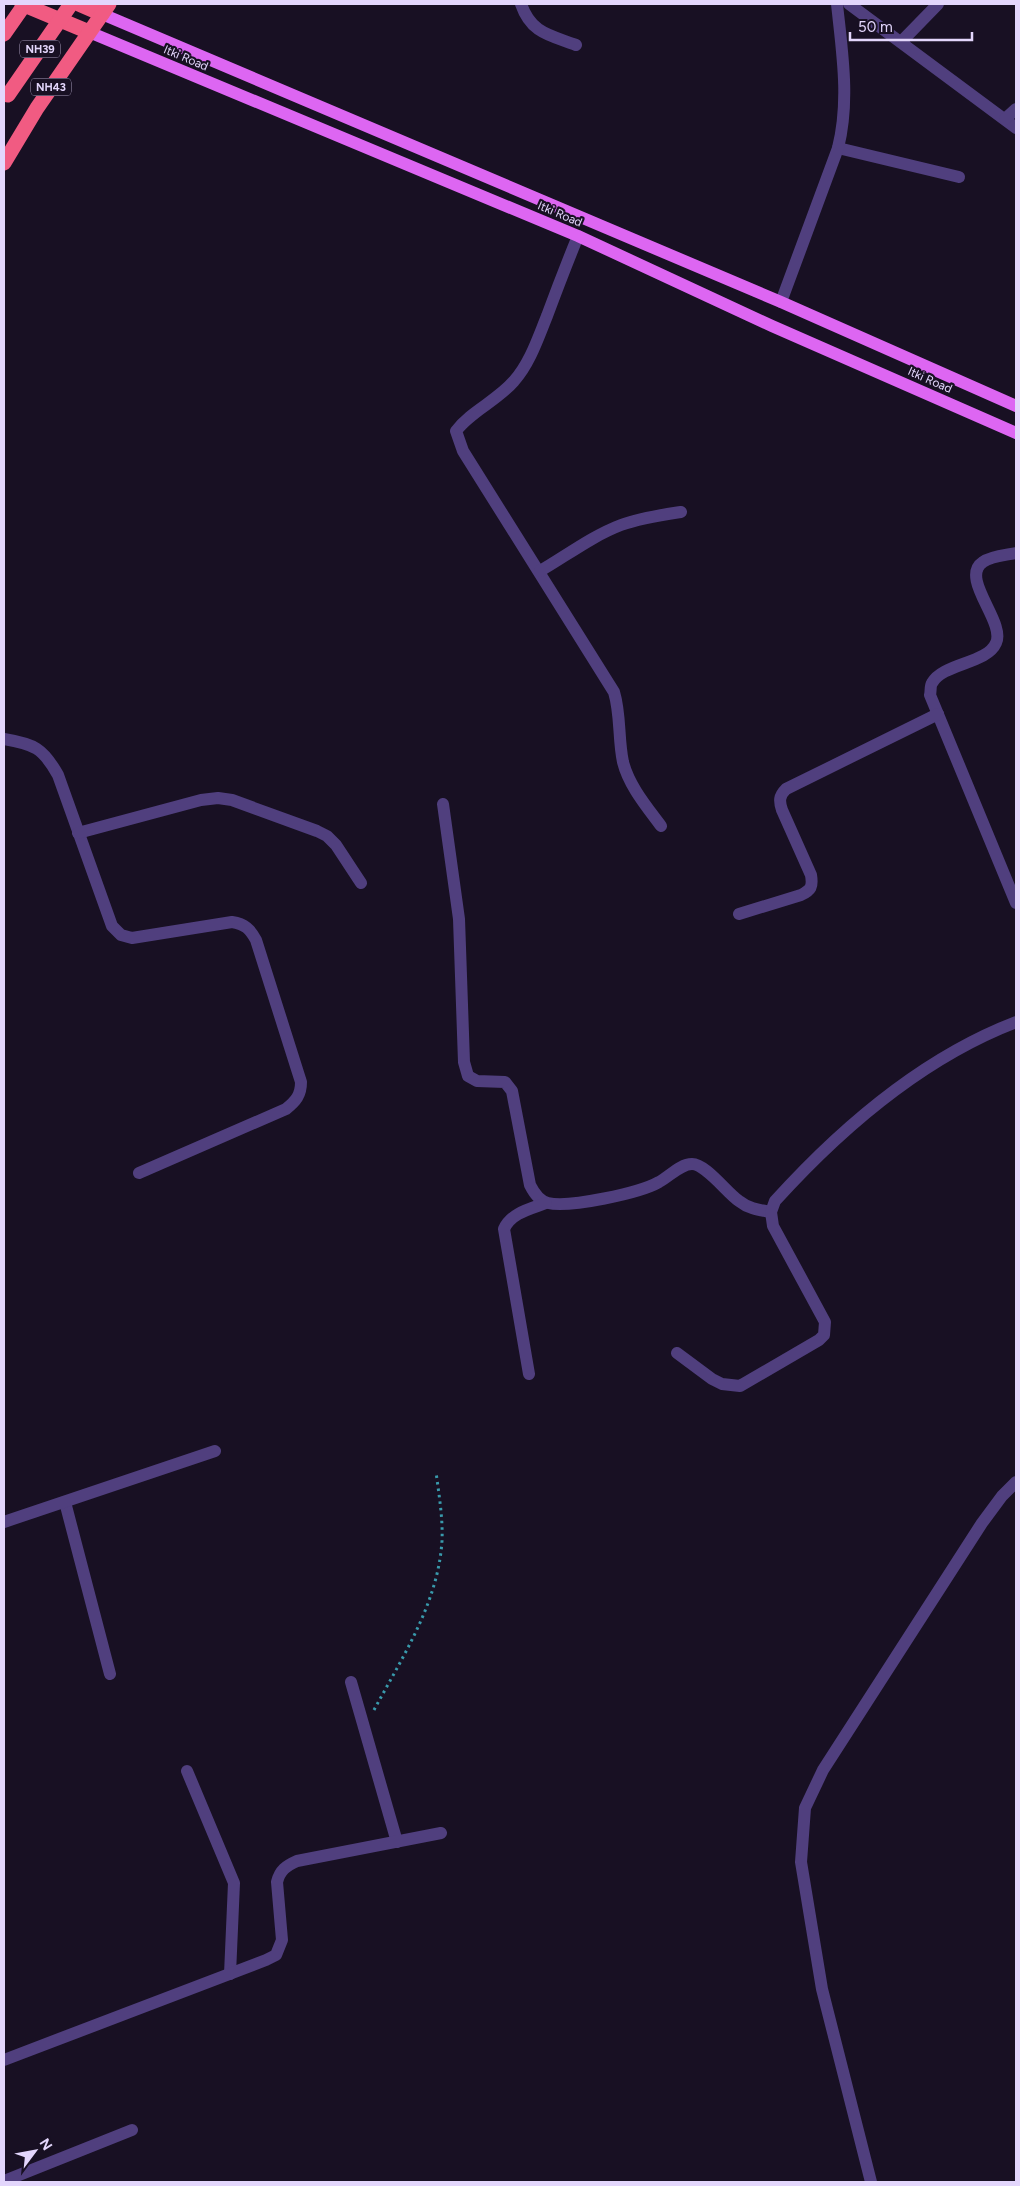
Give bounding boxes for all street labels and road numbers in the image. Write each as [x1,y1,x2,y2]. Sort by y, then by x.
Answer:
road number: NH39 [20,41,60,58]
street label: Itki Road [162,42,210,74]
road number: NH43 [31,78,71,95]
street label: Itki Road [536,198,584,230]
street label: Itki Road [906,364,954,396]

